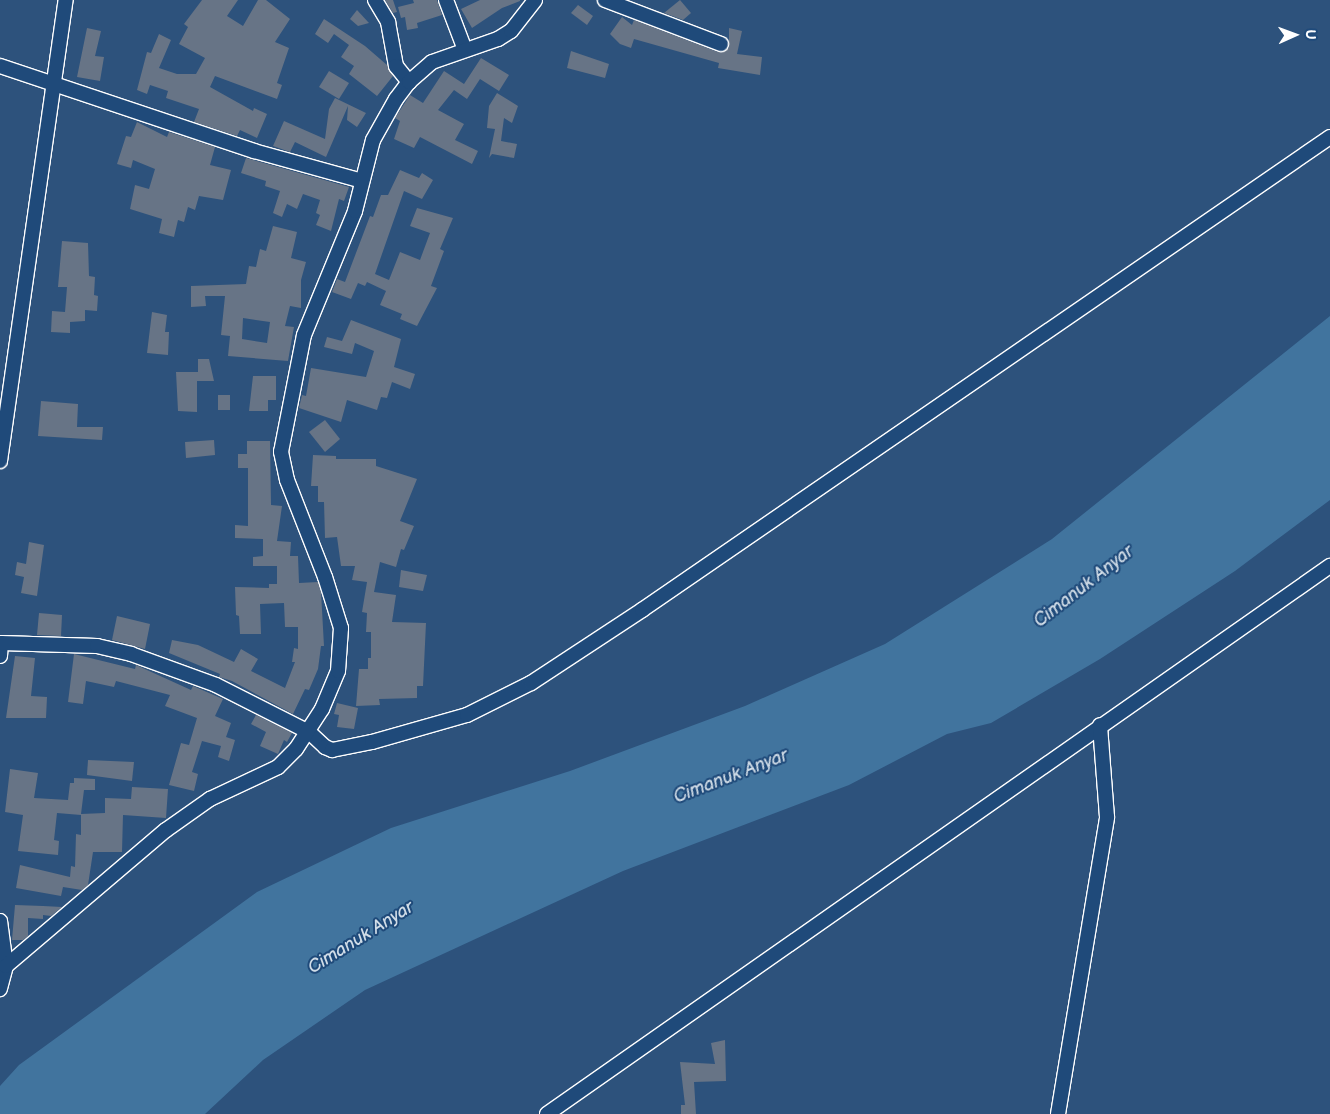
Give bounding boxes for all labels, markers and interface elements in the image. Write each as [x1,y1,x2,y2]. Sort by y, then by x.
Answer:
north arrow [1270,10,1320,60]
text: U [1302,29,1319,40]
water label: Cimanuk Anyar [1030,541,1138,633]
water label: Cimanuk Anyar [671,745,791,809]
water label: Cimanuk Anyar [304,897,418,979]

